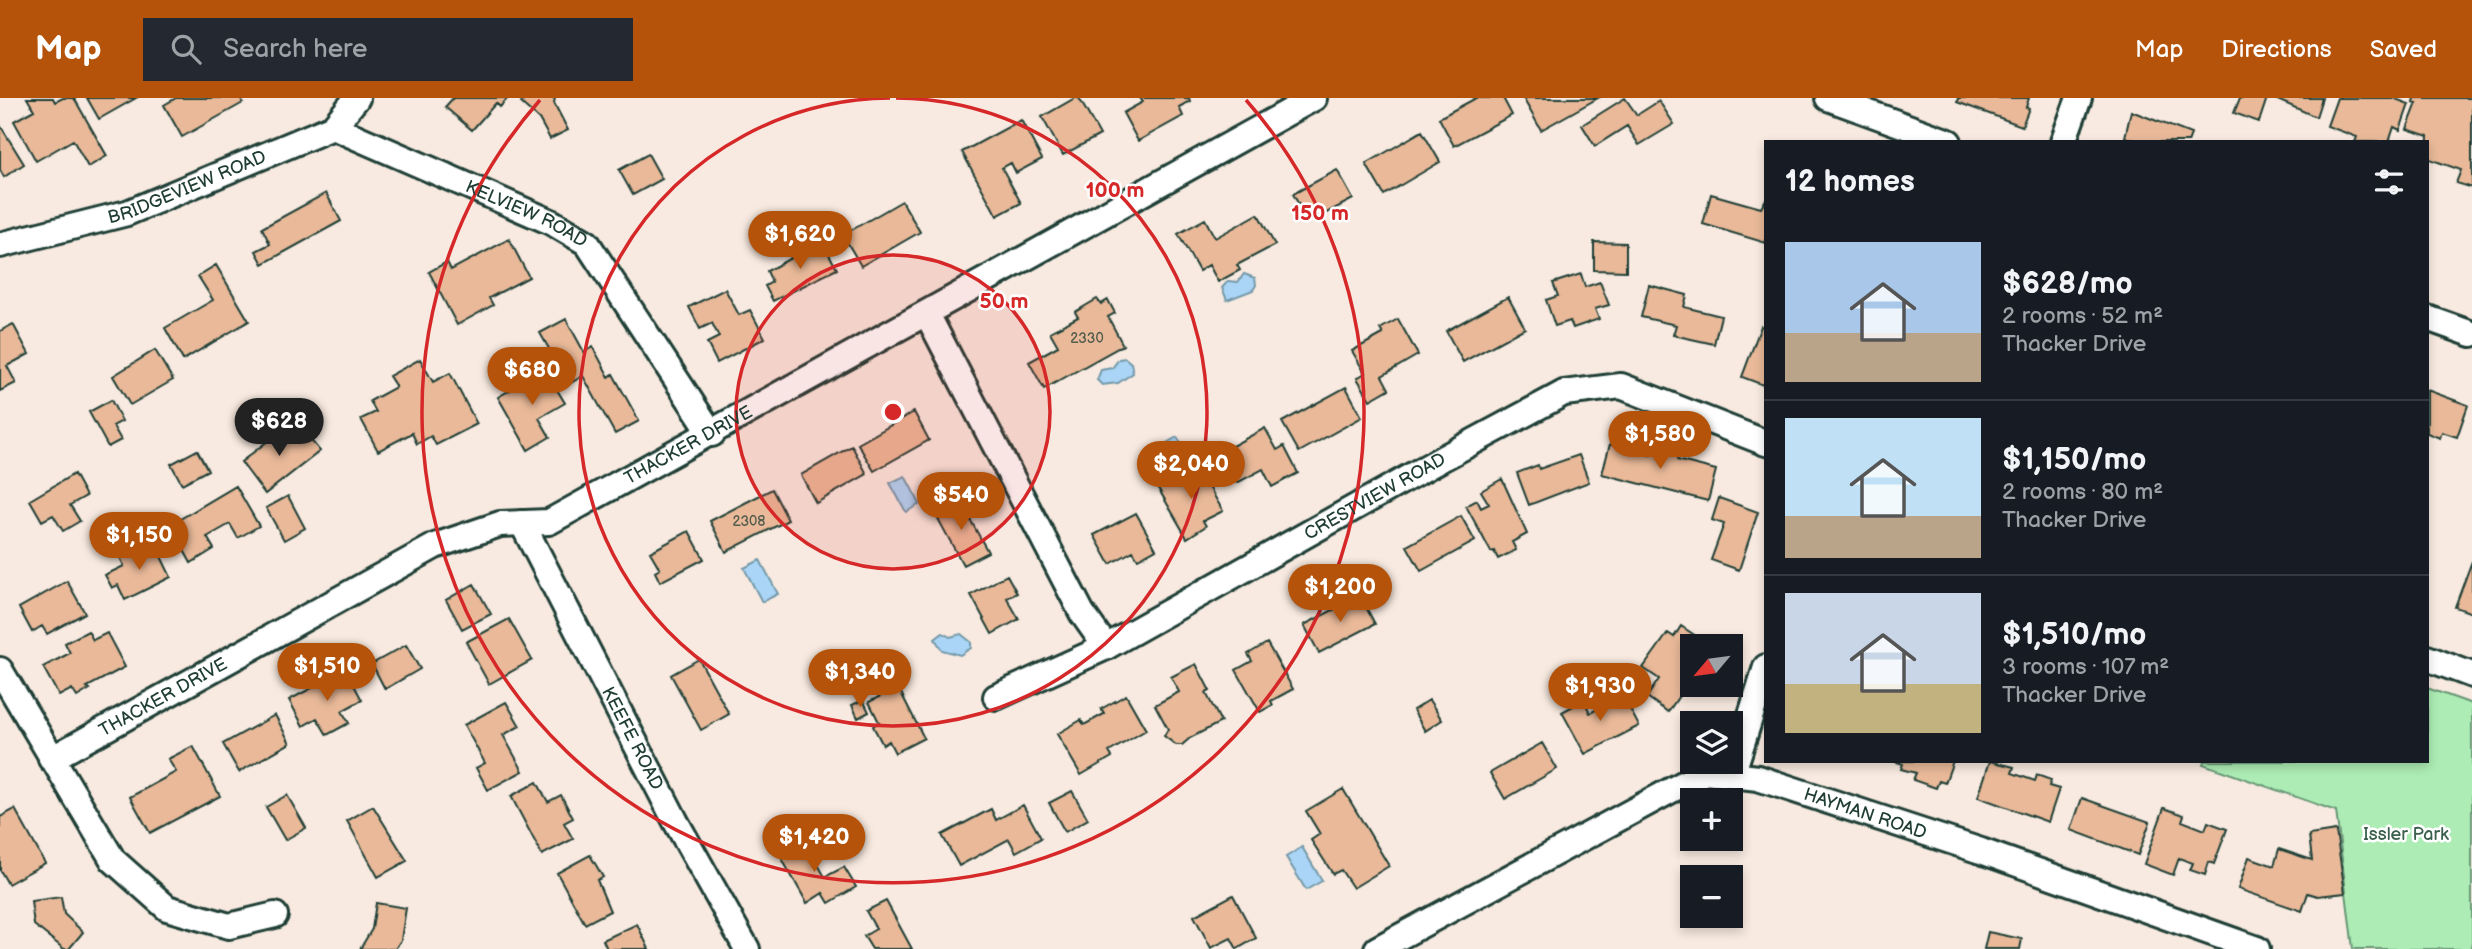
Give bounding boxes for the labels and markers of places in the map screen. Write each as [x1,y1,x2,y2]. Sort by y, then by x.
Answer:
pin: $1,620 [743,212,857,271]
pin: $680 [491,348,573,407]
pin: $628 [238,398,320,458]
centre of rings [881,400,905,424]
pin: $1,580 [1603,412,1717,471]
pin: $2,040 [1134,442,1248,501]
pin: $540 [920,472,1002,532]
pin: $1,150 [82,512,196,572]
pin: $1,200 [1283,564,1397,624]
pin: $1,510 [270,644,384,703]
pin: $1,340 [803,650,917,709]
pin: $1,930 [1543,664,1657,723]
pin: $1,420 [757,814,871,874]

